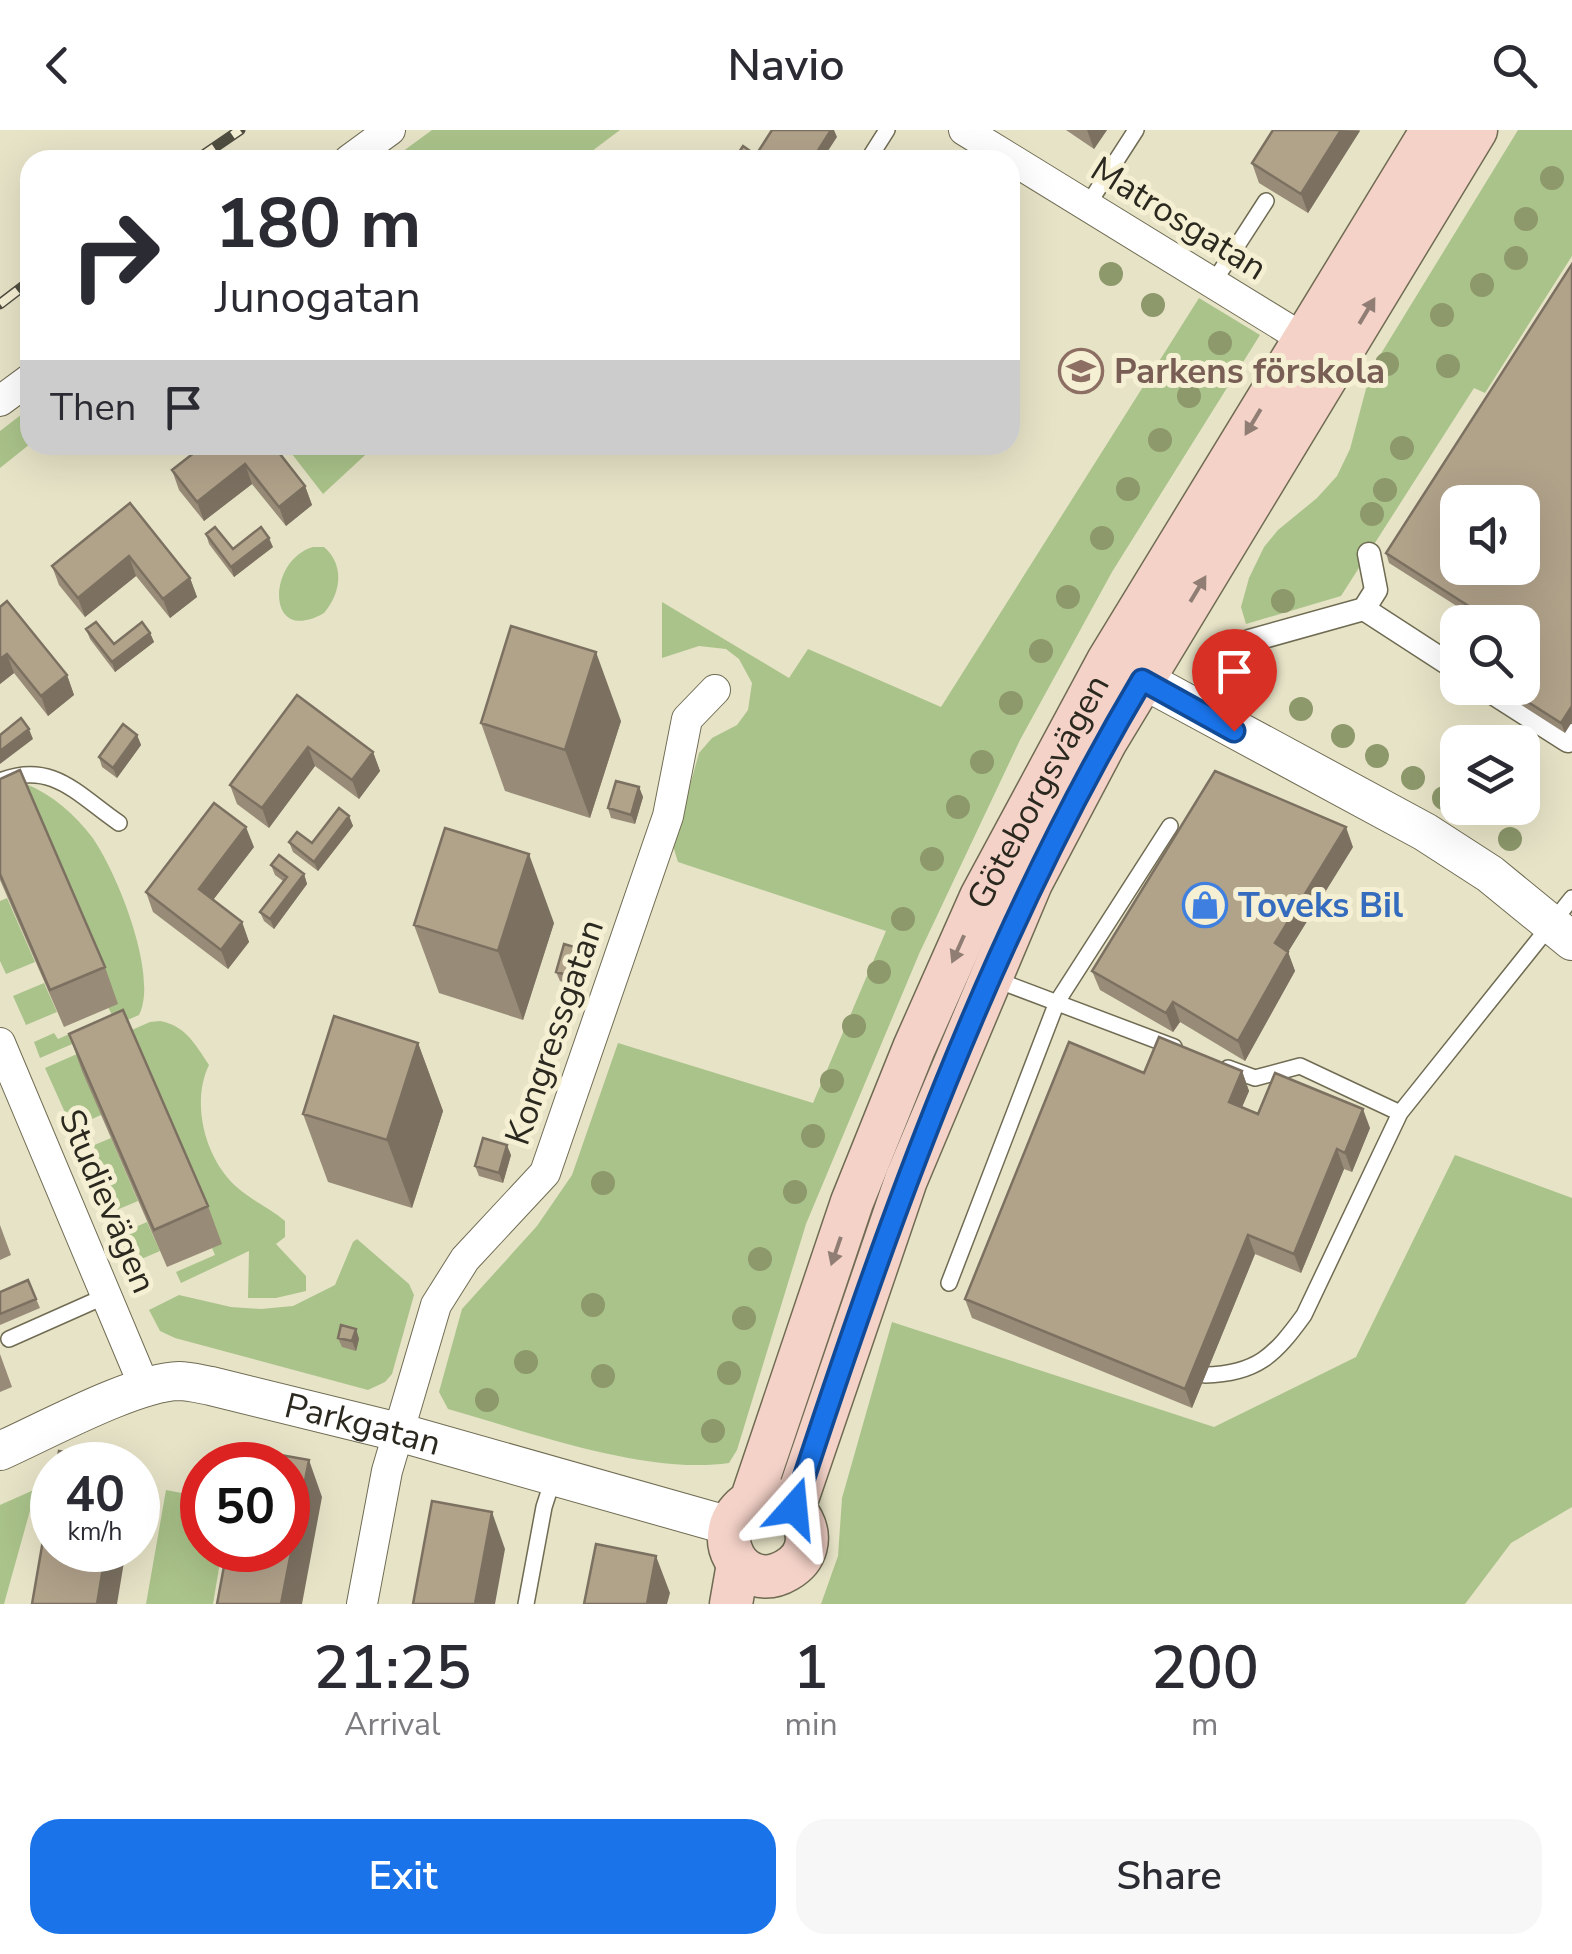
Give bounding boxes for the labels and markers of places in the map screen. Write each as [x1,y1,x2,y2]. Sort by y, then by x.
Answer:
school or university icon: Parkens förskola [1058,348,1104,394]
place label: Parkens förskola [1114,348,1385,395]
pin [1192,629,1277,732]
shop icon: Toveks Bil [1182,882,1228,928]
place label: Toveks Bil [1238,882,1403,929]

